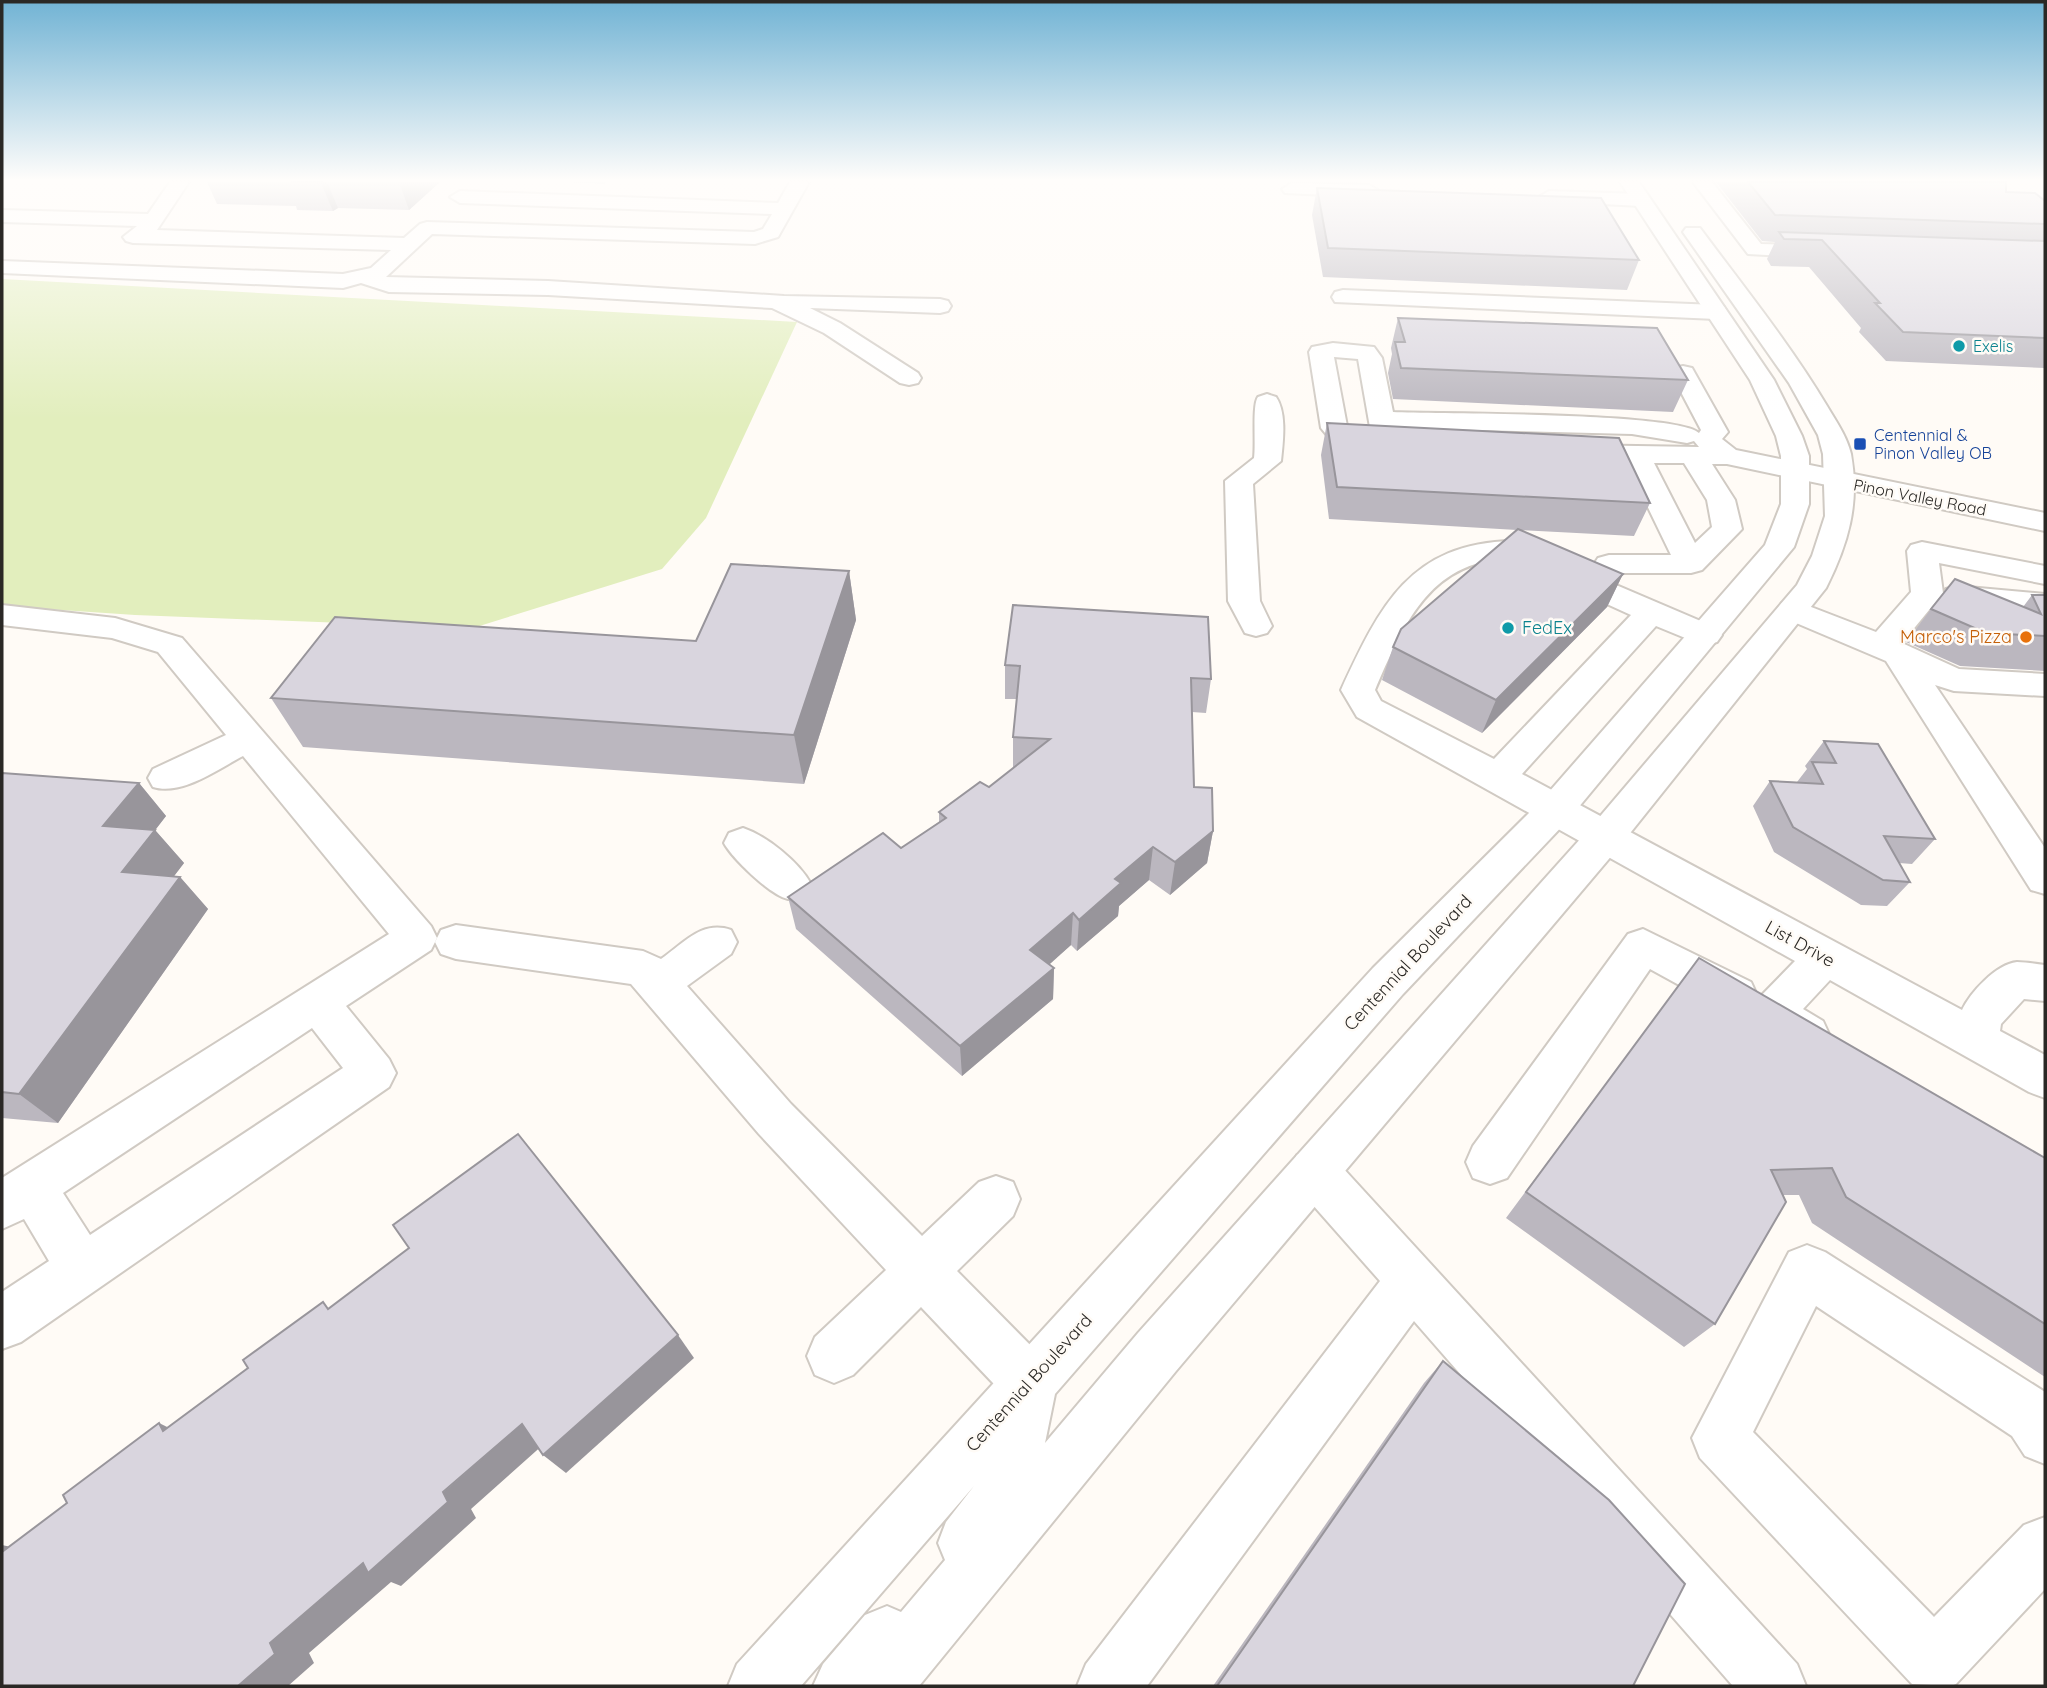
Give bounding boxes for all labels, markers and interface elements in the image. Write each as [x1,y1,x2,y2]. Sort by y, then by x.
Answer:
place label: Exelis [1973,336,2013,356]
marker: Exelis [1951,338,1967,354]
place label: Centennial & Pinon Valley OB [1874,425,1992,463]
marker: Centennial & Pinon Valley OB [1852,436,1868,452]
street label: Pinon Valley Road [1852,474,1988,520]
place label: FedEx [1522,616,1572,639]
marker: FedEx [1500,620,1516,636]
place label: Marco's Pizza [1900,625,2012,648]
marker: Marco's Pizza [2018,629,2034,645]
street label: Centennial Boulevard [1339,890,1477,1036]
street label: List Drive [1761,915,1839,972]
street label: Centennial Boulevard [961,1309,1097,1456]

